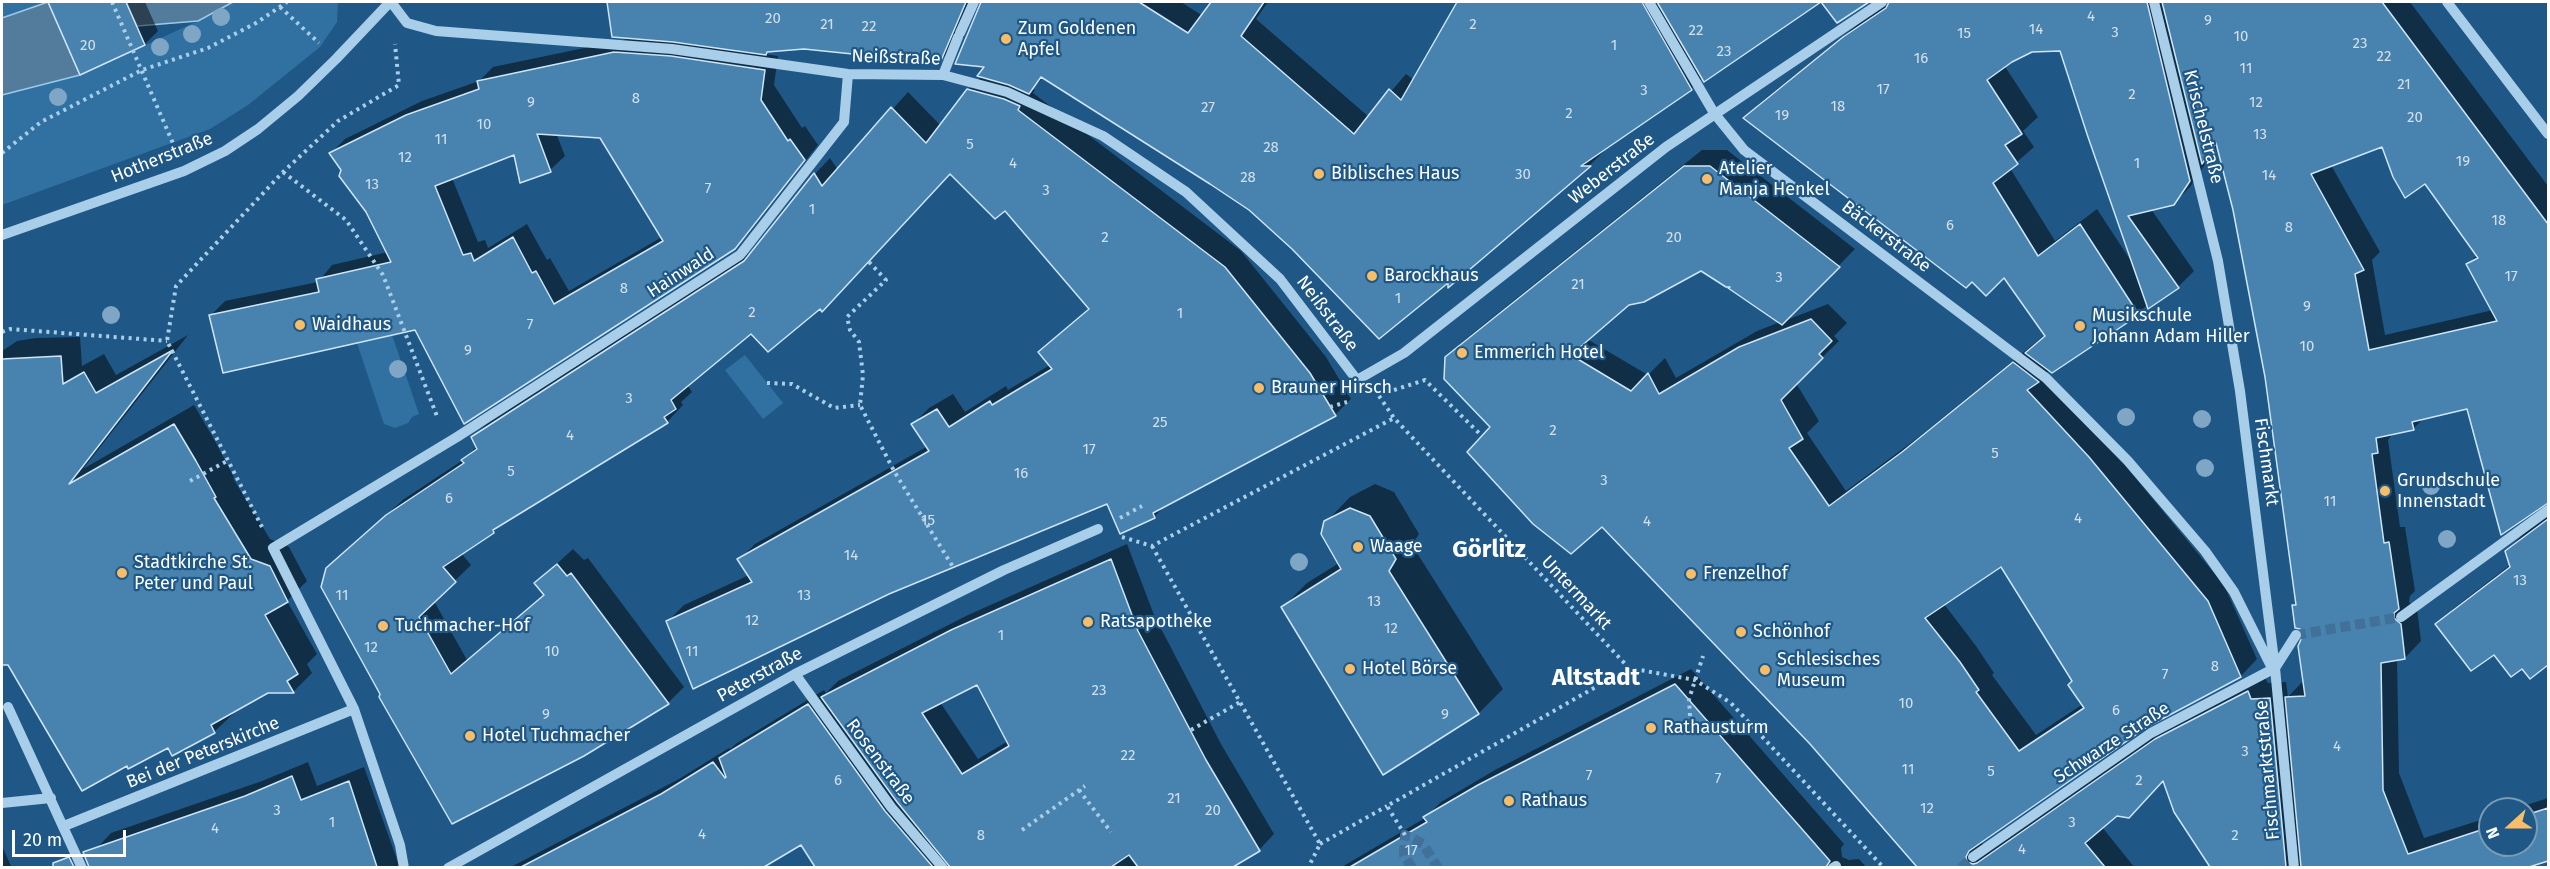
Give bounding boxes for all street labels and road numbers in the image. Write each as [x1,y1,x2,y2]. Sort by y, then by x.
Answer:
street label: Neißstraße [851,46,941,70]
street label: Krischelstraße [2178,68,2228,186]
street label: Hotherstraße [108,128,216,188]
street label: Weberstraße [1565,129,1659,209]
street label: Bäckerstraße [1837,196,1935,278]
street label: Hainwald [643,243,719,303]
street label: Neißstraße [1291,272,1363,356]
street label: Fischmarkt [2249,417,2283,507]
street label: Untermarkt [1536,552,1616,634]
street label: Peterstraße [714,643,806,707]
street label: Schwarze Straße [2050,698,2174,788]
street label: Fischmarktstraße [2251,699,2285,841]
street label: Bei der Peterskirche [123,712,283,794]
street label: Rosenstraße [841,715,919,809]

